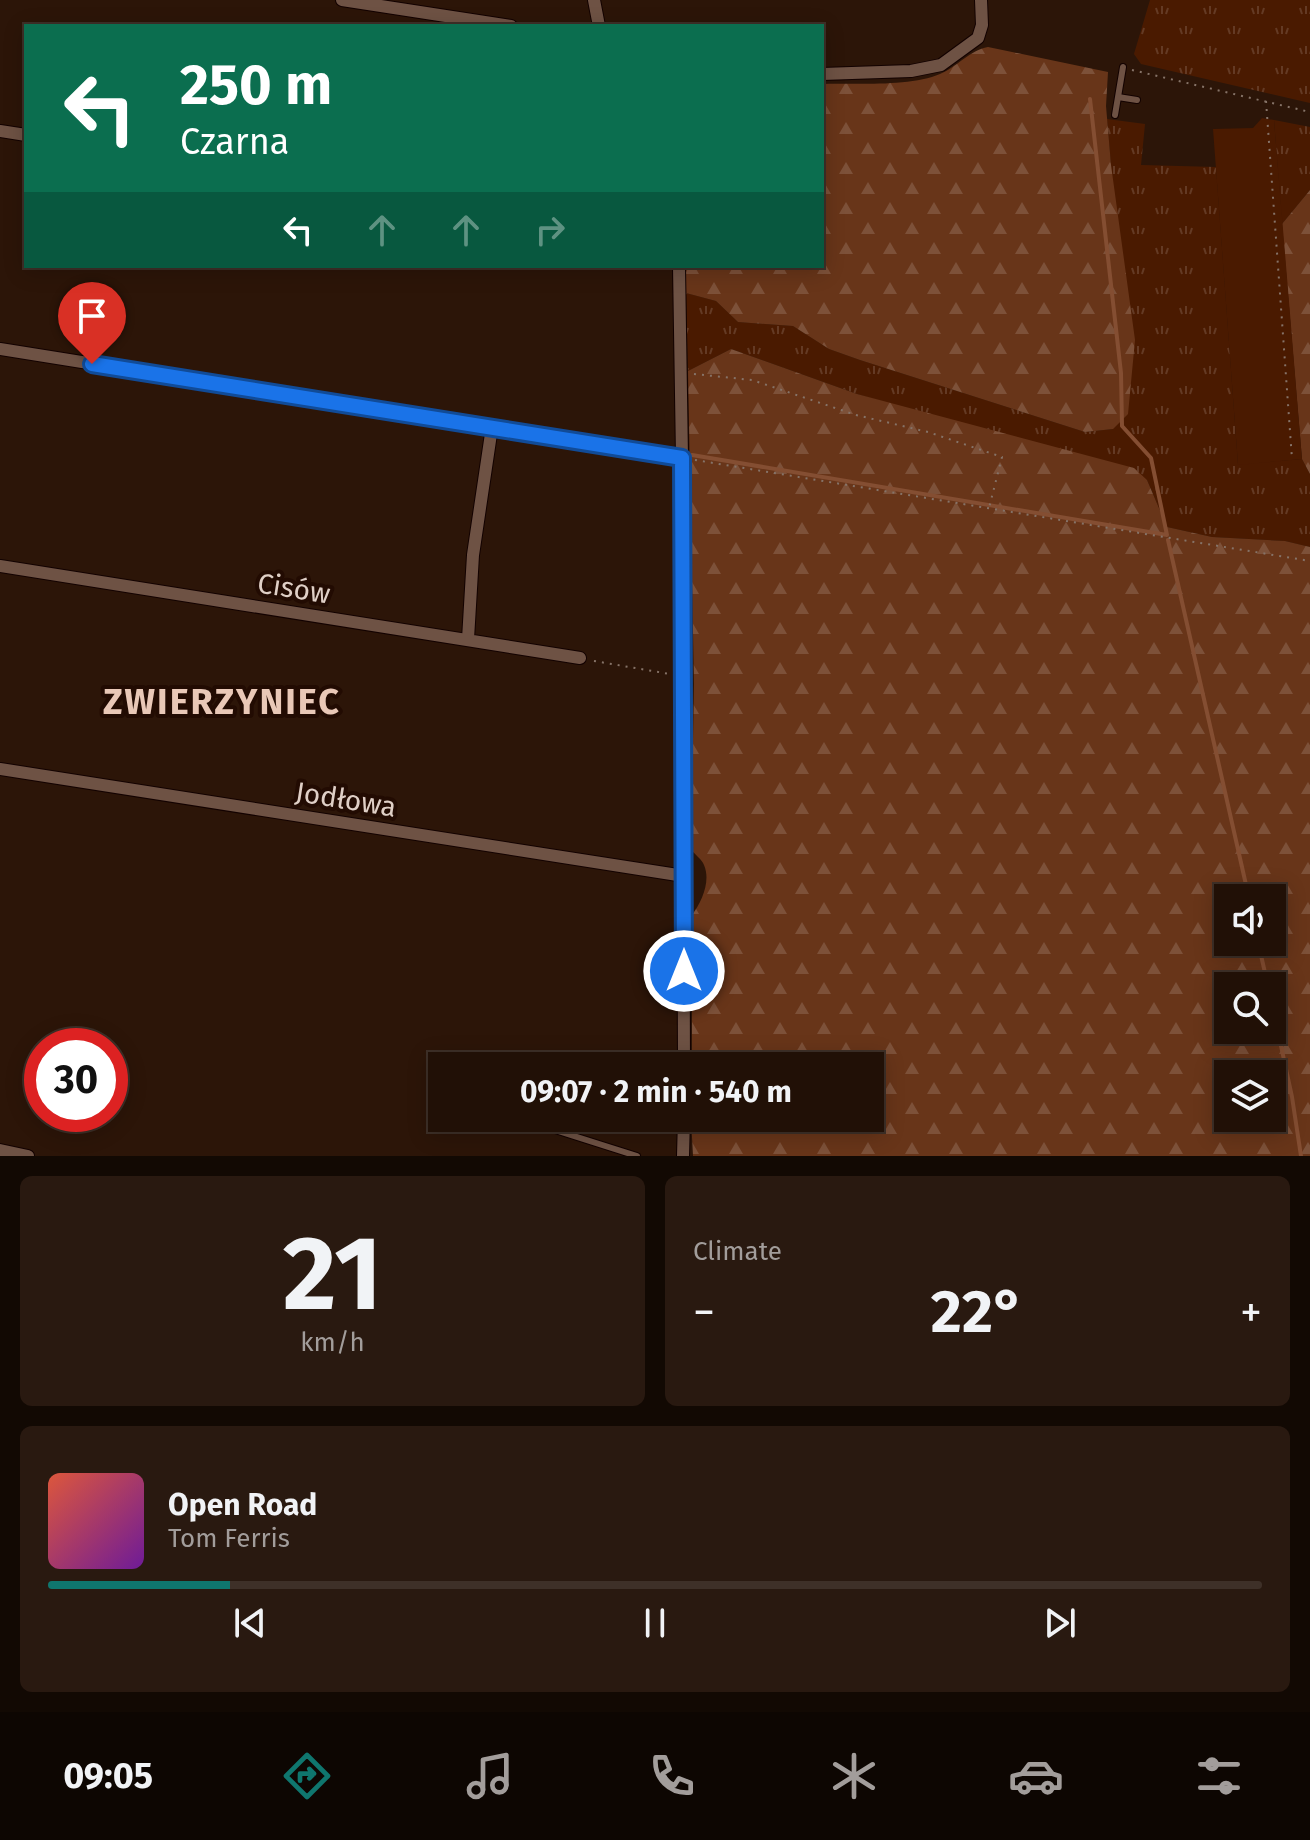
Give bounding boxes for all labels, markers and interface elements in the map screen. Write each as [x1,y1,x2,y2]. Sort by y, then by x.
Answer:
text: 250 m [180,52,332,119]
icon: left [48,56,152,160]
text: Czarna [180,120,289,164]
icon: left [276,208,320,252]
icon: ahead [360,208,404,252]
icon: ahead [444,208,488,252]
icon: right [528,208,572,252]
pin [58,282,126,364]
icon: arrive [70,294,114,338]
street label: Cisów [255,566,333,611]
district label: ZWIERZYNIEC [103,680,341,724]
street label: Jodłowa [293,775,399,824]
map controls [1214,884,1286,1132]
button: sound [1214,884,1286,956]
position arrow [642,929,726,1013]
button: search [1214,972,1286,1044]
speed limit sign: 30 [24,1028,128,1132]
button: layers [1214,1060,1286,1132]
text: 09:07 · 2 min · 540 m [520,1074,792,1110]
text: 21 [283,1212,382,1337]
text: Climate [693,1236,782,1267]
text: 22° [931,1276,1024,1348]
text: − [693,1286,715,1339]
text: + [1240,1286,1262,1339]
text: km/h [300,1327,365,1358]
text: Open Road [168,1487,317,1523]
text: Tom Ferris [168,1523,290,1554]
icon: previous [228,1601,272,1645]
icon: pause [633,1601,677,1645]
icon: next [1038,1601,1082,1645]
icon: directions [279,1748,335,1804]
icon: music [462,1748,518,1804]
icon: phone [644,1748,700,1804]
icon: climate [826,1748,882,1804]
icon: car [1008,1748,1064,1804]
icon: filters [1191,1748,1247,1804]
text: 09:05 [63,1754,153,1798]

